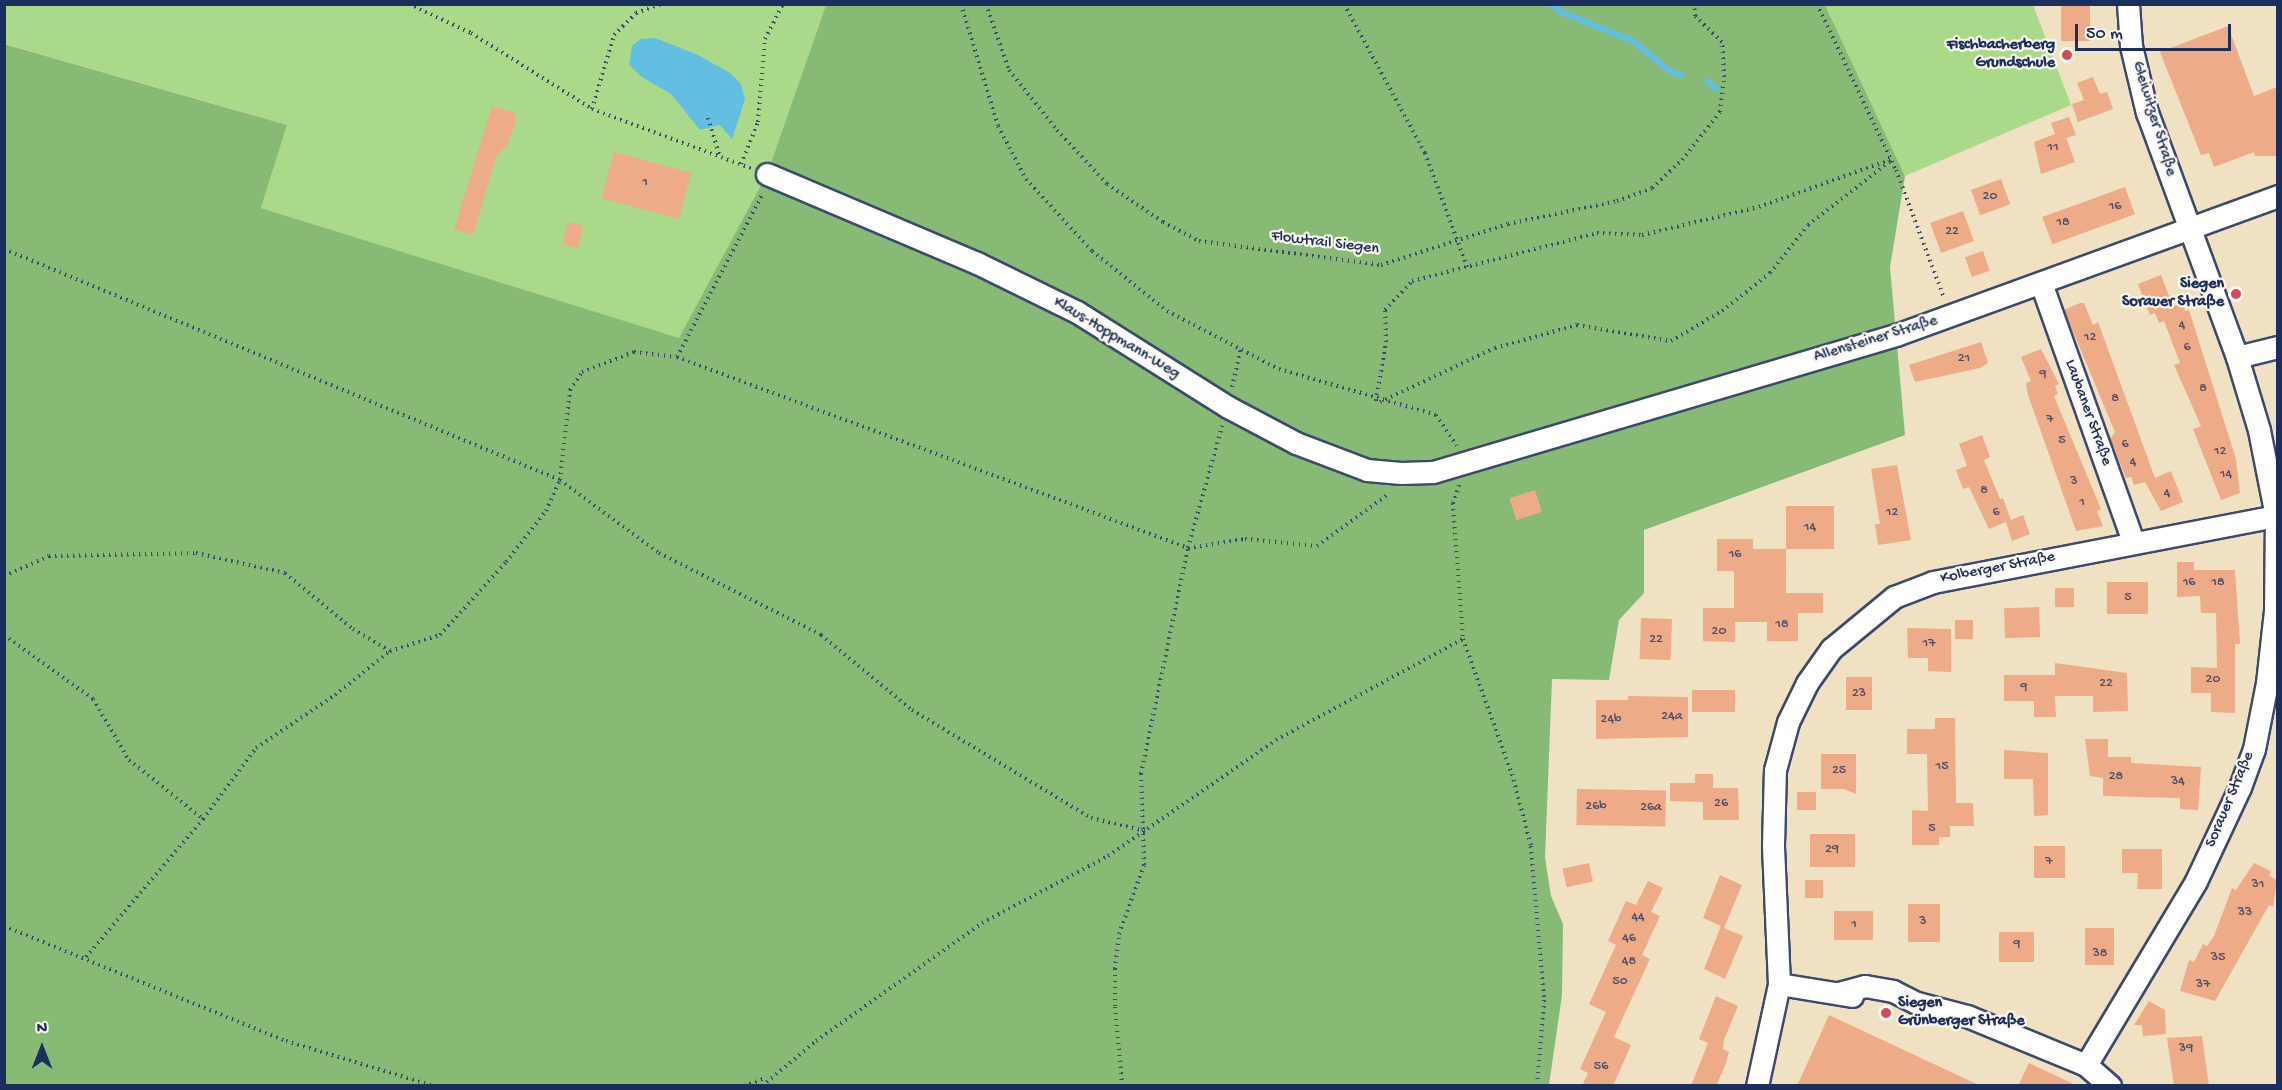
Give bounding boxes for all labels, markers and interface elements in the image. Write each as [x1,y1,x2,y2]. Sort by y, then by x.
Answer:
scale bar [2078,12,2234,50]
text: 50 m [2086,24,2123,45]
place label: Fischbacherberg Grundschule [1947,36,2055,74]
marker: Fischbacherberg Grundschule [2060,48,2074,62]
street label: Gleiwitzer Straße [2126,59,2180,179]
house number: 11 [2047,140,2059,156]
house number: 1 [642,175,648,191]
house number: 20 [1983,189,1997,205]
house number: 16 [2109,199,2121,215]
house number: 18 [2056,215,2070,231]
house number: 22 [1945,224,1959,240]
street label: Flowtrail Siegen [1270,228,1380,260]
place label: Siegen Sorauer Straße [2122,275,2224,313]
marker: Siegen Sorauer Straße [2229,287,2243,301]
street label: Klaus-Hoppmann-Weg [1049,294,1183,384]
street label: Allensteiner Straße [1812,312,1940,368]
house number: 4 [2179,318,2185,334]
house number: 12 [2084,330,2096,346]
house number: 6 [2183,340,2191,356]
house number: 21 [1958,351,1970,367]
street label: Laubaner Straße [2059,357,2115,469]
house number: 9 [2039,367,2047,383]
house number: 8 [2199,381,2207,397]
house number: 8 [2111,391,2119,407]
house number: 7 [2046,412,2054,428]
house number: 5 [2058,433,2066,449]
house number: 6 [2121,437,2129,453]
house number: 12 [2214,444,2226,460]
house number: 4 [2130,455,2136,471]
house number: 14 [2220,467,2232,483]
house number: 3 [2070,474,2078,490]
house number: 8 [1980,483,1988,499]
house number: 4 [2164,486,2170,502]
house number: 1 [2079,495,2085,511]
house number: 12 [1886,505,1898,521]
house number: 6 [1992,505,2000,521]
house number: 14 [1804,520,1816,536]
house number: 16 [1729,547,1741,563]
street label: Kolberger Straße [1939,548,2057,590]
house number: 16 [2183,575,2195,591]
house number: 18 [2211,575,2225,591]
house number: 5 [2124,590,2132,606]
house number: 18 [1775,617,1789,633]
house number: 20 [1712,624,1726,640]
house number: 22 [1649,632,1663,648]
house number: 17 [1923,636,1935,652]
house number: 20 [2206,672,2220,688]
house number: 22 [2099,676,2113,692]
house number: 9 [2020,680,2028,696]
house number: 23 [1852,686,1866,702]
house number: 24a [1661,709,1683,725]
house number: 24b [1601,712,1621,728]
street label: Sorauer Straße [2202,749,2260,851]
house number: 15 [1935,759,1949,775]
house number: 25 [1832,763,1846,779]
house number: 28 [2109,769,2123,785]
house number: 34 [2171,774,2185,790]
house number: 26 [1714,796,1728,812]
house number: 26b [1585,799,1607,815]
house number: 26a [1640,800,1662,816]
house number: 5 [1928,821,1936,837]
house number: 29 [1825,842,1839,858]
house number: 7 [2045,854,2053,870]
house number: 31 [2252,877,2264,893]
house number: 33 [2238,905,2252,921]
house number: 44 [1631,910,1645,926]
house number: 3 [1919,914,1927,930]
house number: 1 [1851,917,1857,933]
house number: 46 [1622,931,1636,947]
house number: 9 [2013,937,2021,953]
house number: 38 [2093,946,2107,962]
house number: 35 [2211,950,2225,966]
house number: 48 [1622,954,1636,970]
house number: 50 [1612,974,1628,990]
house number: 37 [2196,977,2210,993]
place label: Siegen Grünberger Straße [1898,994,2025,1032]
marker: Siegen Grünberger Straße [1879,1006,1893,1020]
north arrow [12,1018,72,1078]
text: N [37,1020,47,1039]
house number: 39 [2179,1041,2193,1057]
house number: 56 [1594,1059,1608,1075]

